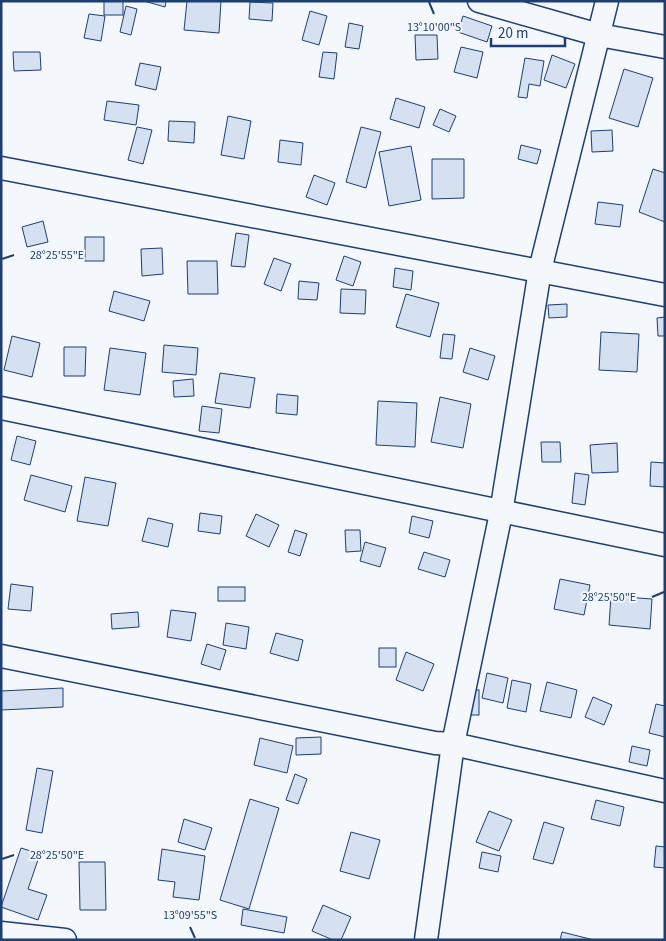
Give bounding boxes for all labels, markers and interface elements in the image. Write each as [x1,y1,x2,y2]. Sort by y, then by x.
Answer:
scale bar [491,15,565,47]
text: 13°10'00"S [407,19,461,36]
text: 20 m [498,23,528,44]
text: 28°25'55"E [30,247,84,264]
text: 28°25'50"E [582,589,636,606]
text: 28°25'50"E [30,847,84,864]
text: 13°09'55"S [163,907,217,924]

